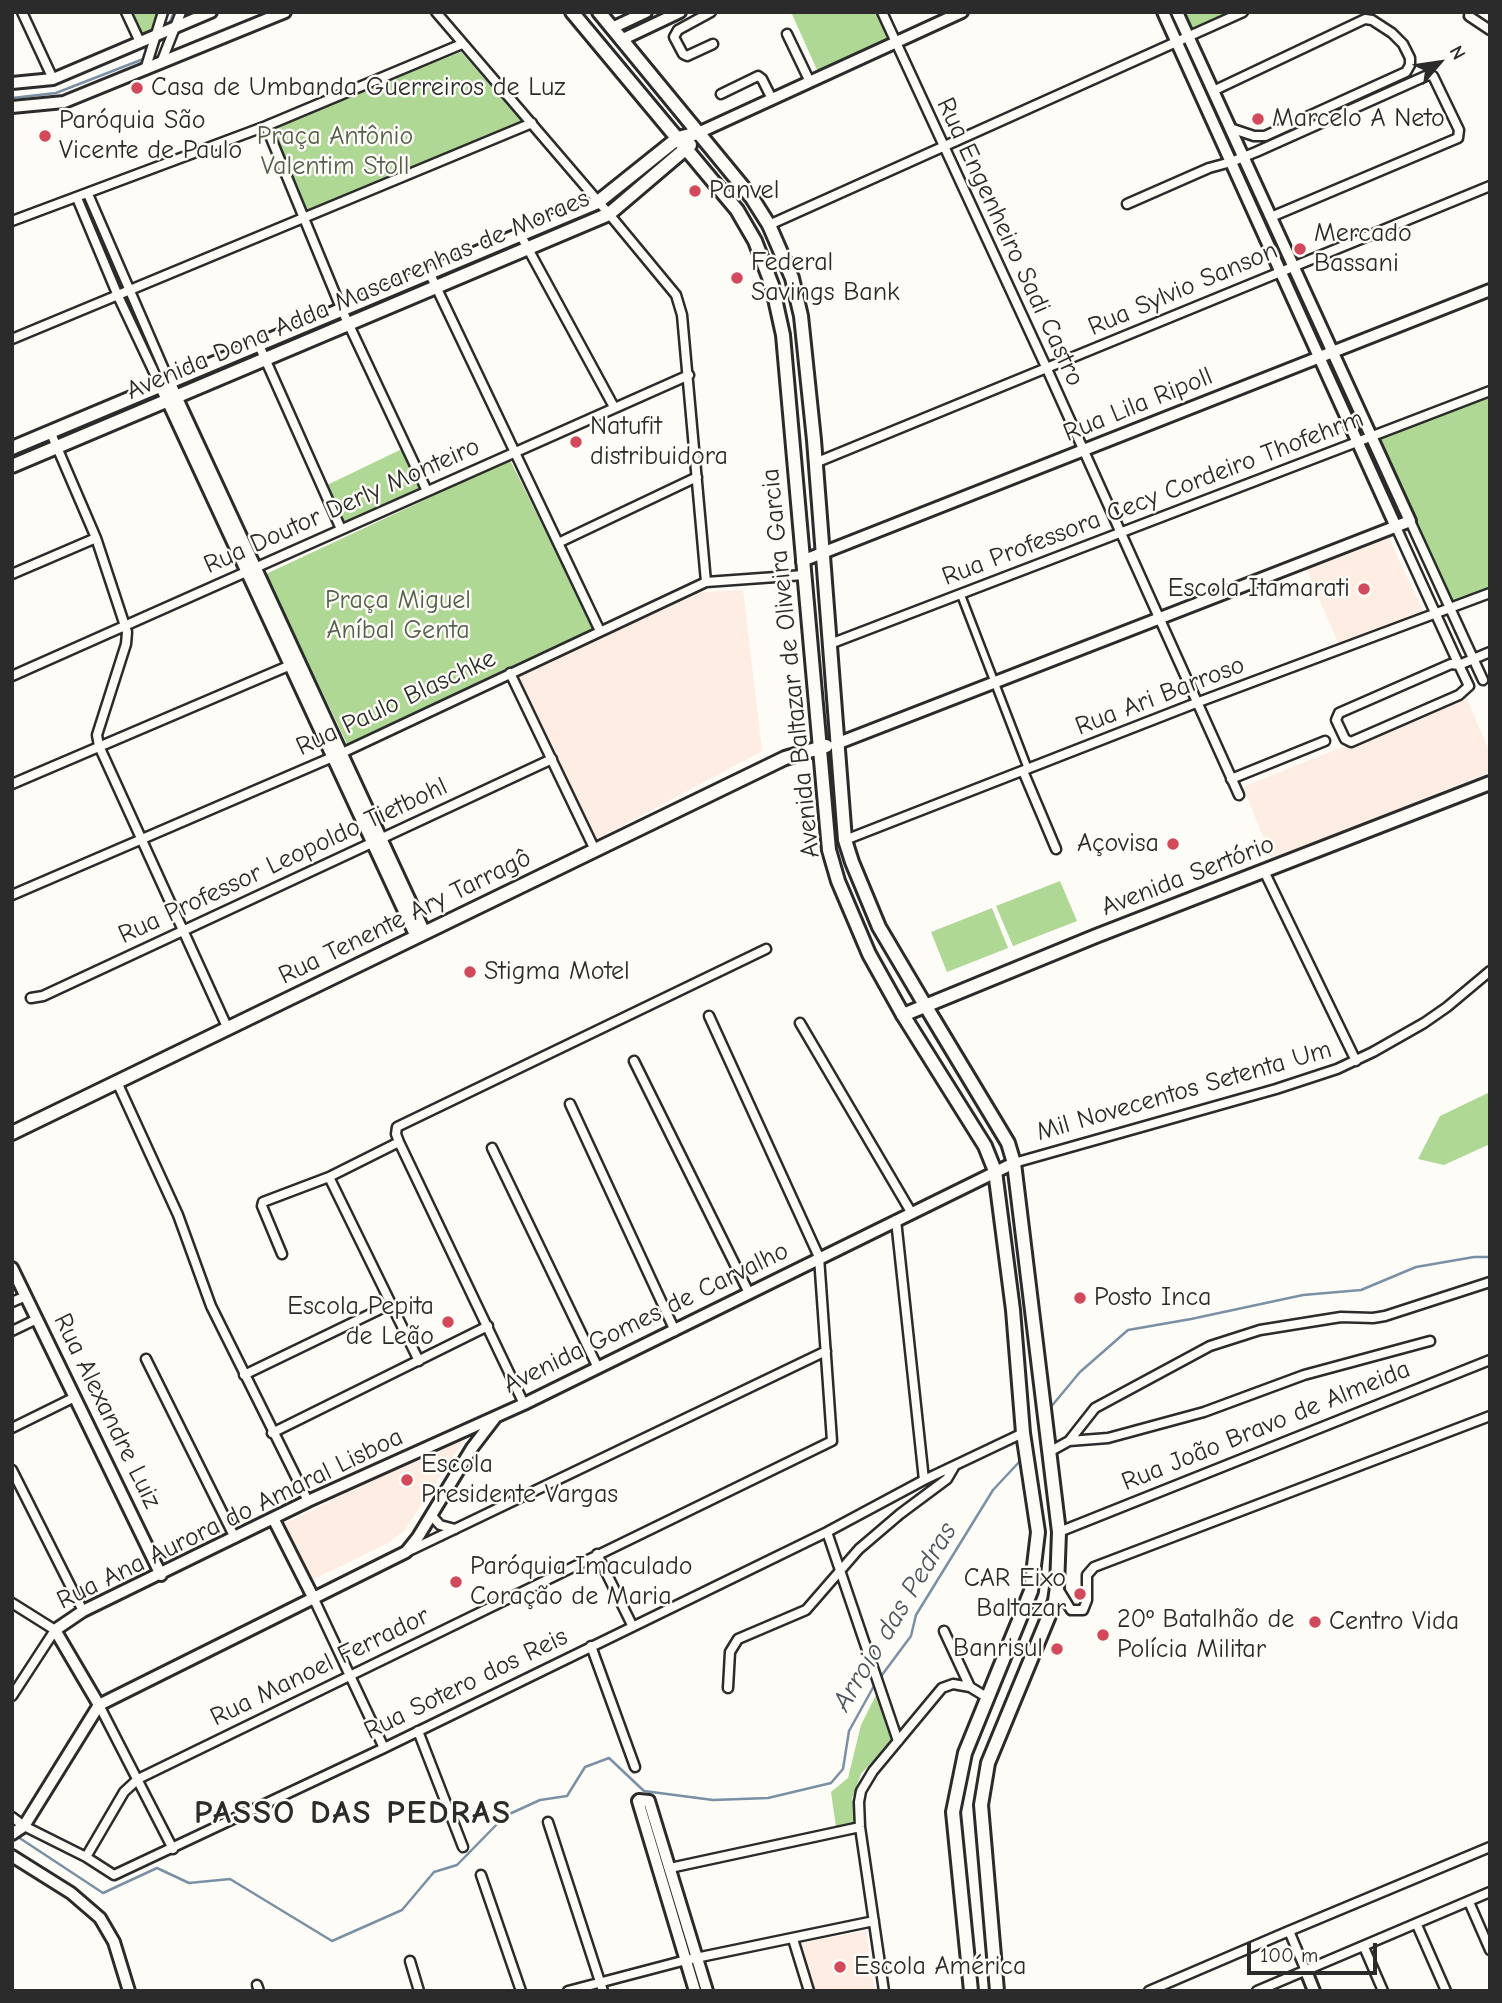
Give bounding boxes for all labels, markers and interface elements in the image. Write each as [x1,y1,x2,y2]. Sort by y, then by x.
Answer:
north arrow [1404,28,1474,98]
text: N [1445,42,1470,64]
place label: Casa de Umbanda Guerreiros de Luz [151,72,565,104]
marker: Casa de Umbanda Guerreiros de Luz [129,80,145,96]
street label: Rua Engenheiro Sadi Castro [929,93,1091,391]
place label: Marcelo A Neto [1272,103,1445,135]
place label: Paróquia São Vicente de Paulo [59,105,242,166]
marker: Marcelo A Neto [1250,111,1266,127]
park label: Praça Antônio Valentim Stoll [257,121,413,182]
marker: Paróquia São Vicente de Paulo [37,128,53,144]
place label: Panvel [709,175,779,207]
street label: Avenida Dona Adda Mascarenhas de Moraes [122,183,594,407]
marker: Panvel [687,183,703,199]
place label: Mercado Bassani [1314,218,1412,280]
street label: Rua Sylvio Sanson [1084,235,1282,343]
marker: Mercado Bassani [1292,241,1308,257]
place label: Federal Savings Bank [751,247,900,308]
marker: Federal Savings Bank [729,270,745,286]
street label: Rua Lila Ripoll [1059,361,1217,449]
street label: Rua Professora Cecy Cordeiro Thofehrm [938,403,1368,593]
place label: Natufit distribuidora [590,411,728,472]
street label: Rua Doutor Derly Monteiro [199,431,485,581]
marker: Natufit distribuidora [568,434,584,450]
street label: Avenida Baltazar de Oliveira Garcia [755,467,827,859]
place label: Escola Itamarati [1168,573,1350,605]
marker: Escola Itamarati [1356,581,1372,597]
park label: Praça Miguel Aníbal Genta [325,585,471,646]
street label: Rua Paulo Blaschke [291,643,501,763]
street label: Rua Ari Barroso [1071,649,1249,743]
street label: Rua Professor Leopoldo Tietbohl [114,771,452,951]
place label: Açovisa [1077,828,1159,860]
street label: Avenida Sertório [1097,829,1279,923]
marker: Açovisa [1165,836,1181,852]
street label: Rua Tenente Ary Tarragô [274,842,536,992]
place label: Stigma Motel [484,956,630,988]
marker: Stigma Motel [462,964,478,980]
street label: Mil Novecentos Setenta Um [1033,1034,1335,1148]
street label: Avenida Gomes de Carvalho [498,1235,794,1401]
place label: Posto Inca [1094,1282,1211,1314]
marker: Posto Inca [1072,1290,1088,1306]
place label: Escola Pepita de Leão [287,1291,434,1352]
street label: Rua Alexandre Luiz [46,1309,168,1513]
marker: Escola Pepita de Leão [440,1314,456,1330]
street label: Rua João Bravo de Almeida [1117,1354,1415,1498]
street label: Rua Ana Aurora do Amaral Lisboa [52,1421,408,1617]
place label: Escola Presidente Vargas [421,1449,618,1510]
marker: Escola Presidente Vargas [399,1472,415,1488]
water label: Arroio das Pedras [825,1517,965,1717]
place label: Paróquia Imaculado Coração de Maria [470,1551,692,1612]
place label: CAR Eixo Baltazar [964,1563,1066,1624]
marker: Paróquia Imaculado Coração de Maria [448,1574,464,1590]
marker: CAR Eixo Baltazar [1072,1586,1088,1602]
street label: Rua Manoel Ferrador [205,1600,435,1734]
place label: 20º Batalhão de Polícia Militar [1117,1604,1294,1666]
place label: Centro Vida [1329,1606,1459,1638]
marker: Centro Vida [1307,1614,1323,1630]
street label: Rua Sotero dos Reis [359,1621,573,1747]
marker: 20º Batalhão de Polícia Militar [1095,1627,1111,1643]
place label: Banrisul [953,1633,1043,1665]
marker: Banrisul [1049,1641,1065,1657]
district label: PASSO DAS PEDRAS [196,1794,510,1834]
scale bar [1250,1930,1380,1974]
text: 100 m [1260,1943,1318,1967]
place label: Escola América [854,1951,1026,1983]
marker: Escola América [832,1959,848,1975]

